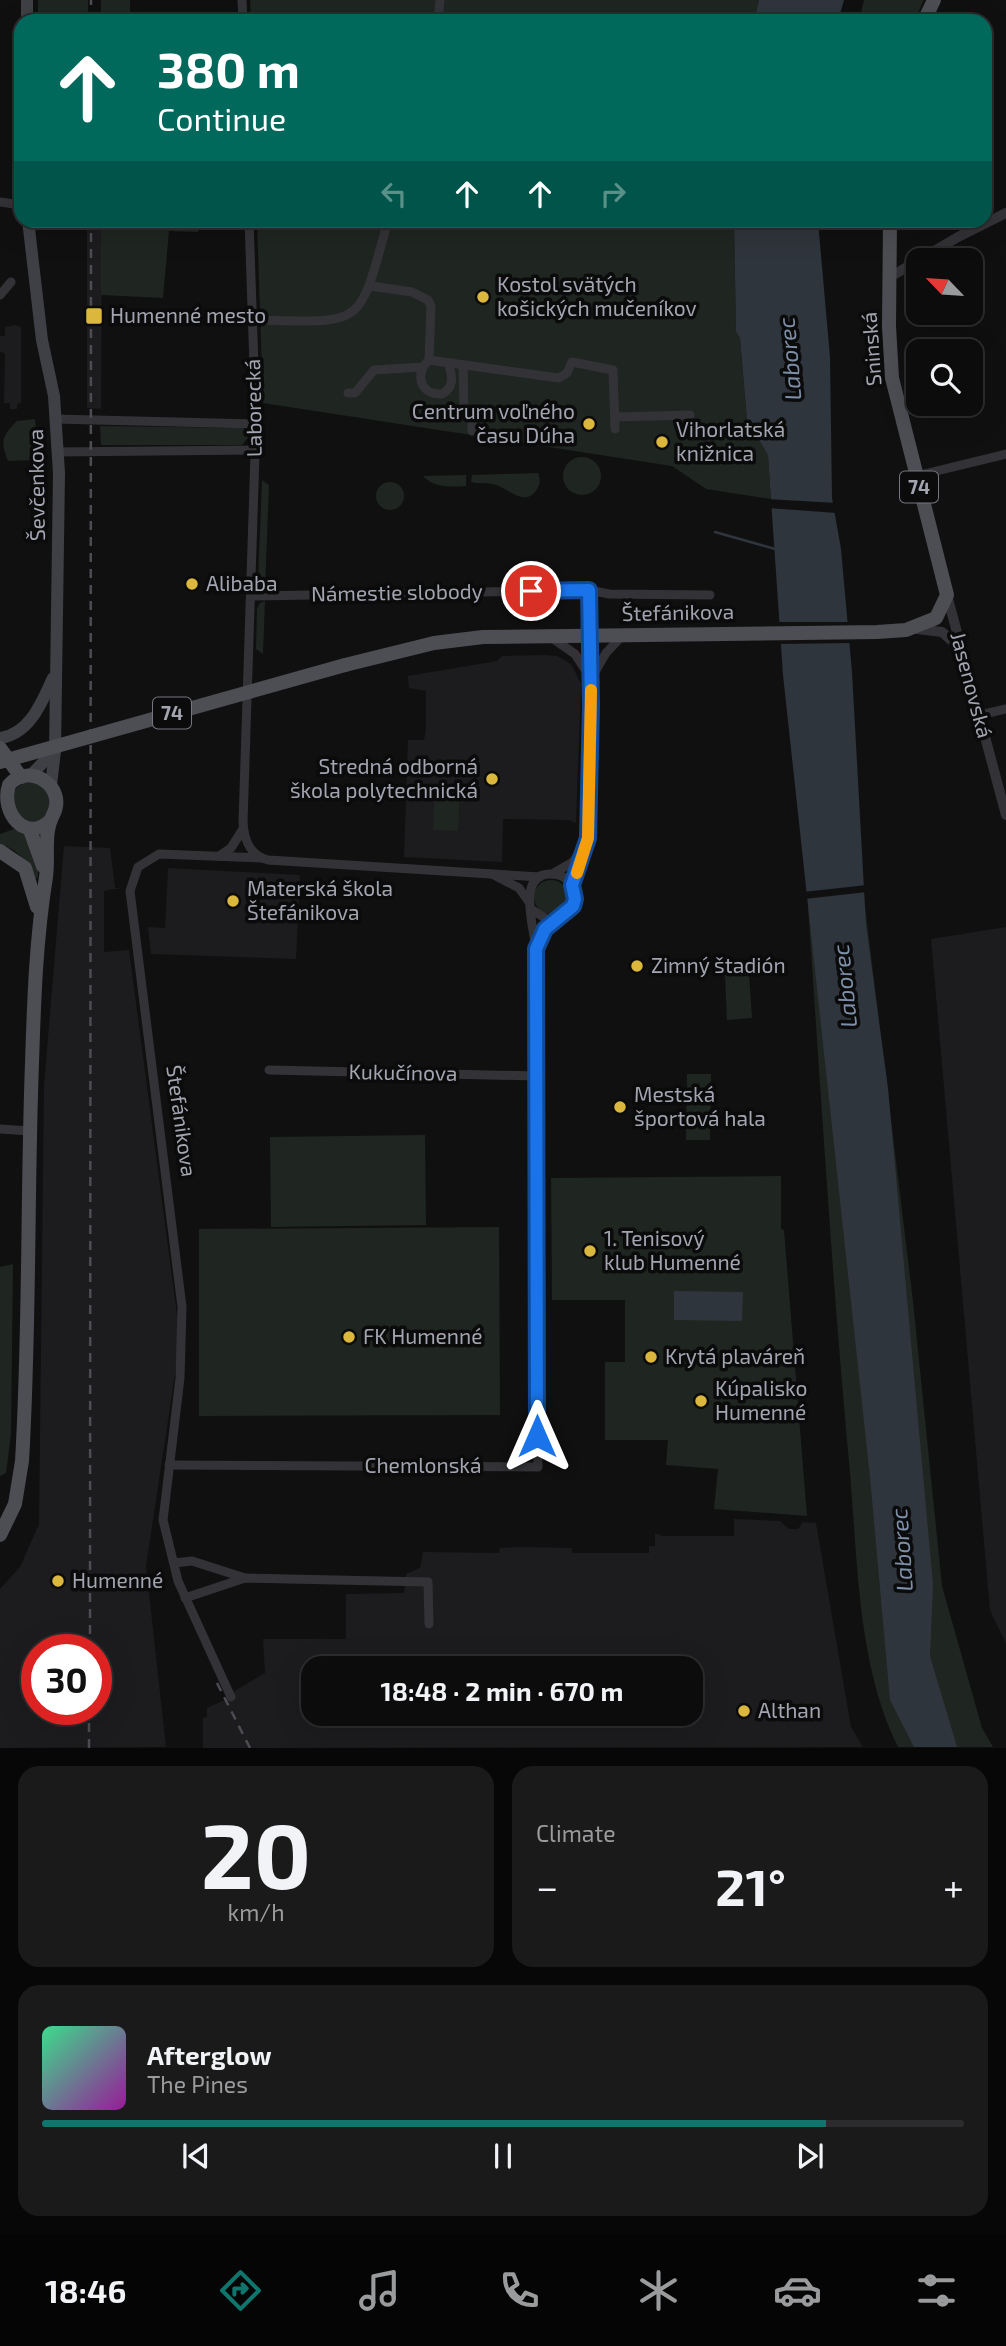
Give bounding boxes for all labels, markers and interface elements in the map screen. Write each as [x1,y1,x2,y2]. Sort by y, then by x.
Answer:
text: 380 m [157,39,300,98]
icon: ahead [42,42,133,133]
text: Continue [157,99,286,137]
icon: left [375,175,413,213]
icon: ahead [448,175,486,213]
icon: ahead [521,175,559,213]
icon: right [594,175,632,213]
north arrow [906,248,984,326]
map controls [906,248,983,416]
place label: Kostol svätých košických mučeníkov [497,271,697,320]
marker: Kostol svätých košických mučeníkov [475,289,491,305]
place label: Humenné mesto [110,302,266,327]
marker: Humenné mesto [84,306,104,326]
street label: Sninská [855,311,886,387]
water label: Laborec [771,316,807,402]
button: search [906,339,983,416]
street label: Laborecká [239,359,266,457]
place label: Centrum voľného času Dúha [412,398,575,447]
marker: Centrum voľného času Dúha [581,416,597,432]
place label: Vihorlatská knižnica [676,416,785,465]
street label: Ševčenkova [22,429,49,541]
marker: Vihorlatská knižnica [654,434,670,450]
road number: 74 [900,472,938,502]
pin [501,561,561,621]
place label: Alibaba [206,570,278,595]
icon: arrive [512,572,550,610]
marker: Alibaba [184,576,200,592]
street label: Námestie slobody [311,578,483,605]
street label: Štefánikova [621,598,734,625]
street label: Jasenovská [946,629,999,740]
road number: 74 [153,698,191,728]
place label: Stredná odborná škola polytechnická [290,753,478,802]
marker: Stredná odborná škola polytechnická [484,771,500,787]
place label: Materská škola Štefánikova [247,875,393,924]
marker: Materská škola Štefánikova [225,893,241,909]
water label: Laborec [826,943,862,1029]
place label: Zimný štadión [651,952,786,977]
marker: Zimný štadión [629,958,645,974]
street label: Kukučínova [348,1058,458,1085]
street label: Štefánikova [162,1063,203,1178]
place label: Mestská športová hala [634,1081,766,1130]
marker: Mestská športová hala [612,1099,628,1115]
place label: 1. Tenisový klub Humenné [604,1225,741,1274]
marker: 1. Tenisový klub Humenné [582,1243,598,1259]
place label: FK Humenné [363,1323,483,1348]
marker: FK Humenné [341,1329,357,1345]
place label: Krytá plaváreň [665,1343,805,1368]
marker: Krytá plaváreň [643,1349,659,1365]
place label: Kúpalisko Humenné [715,1375,807,1424]
marker: Kúpalisko Humenné [693,1393,709,1409]
position arrow [500,1399,574,1473]
street label: Chemlonská [364,1452,482,1477]
water label: Laborec [884,1507,918,1593]
place label: Humenné [72,1567,163,1592]
marker: Humenné [50,1573,66,1589]
speed limit sign: 30 [21,1634,112,1725]
text: 18:48 · 2 min · 670 m [381,1675,623,1706]
place label: Althan [758,1697,821,1722]
marker: Althan [736,1703,752,1719]
text: 20 [201,1798,311,1907]
text: Climate [536,1819,616,1847]
text: 21° [715,1854,786,1916]
text: − [536,1863,558,1909]
text: + [943,1863,964,1909]
text: km/h [227,1898,285,1926]
text: Afterglow [147,2039,272,2070]
text: The Pines [147,2070,248,2098]
icon: previous [177,2137,215,2175]
icon: pause [484,2137,522,2175]
icon: next [791,2137,829,2175]
icon: directions [216,2266,265,2315]
icon: music [355,2266,404,2315]
icon: phone [495,2266,544,2315]
icon: climate [634,2266,683,2315]
icon: car [773,2266,822,2315]
icon: filters [912,2266,961,2315]
text: 18:46 [45,2271,126,2309]

